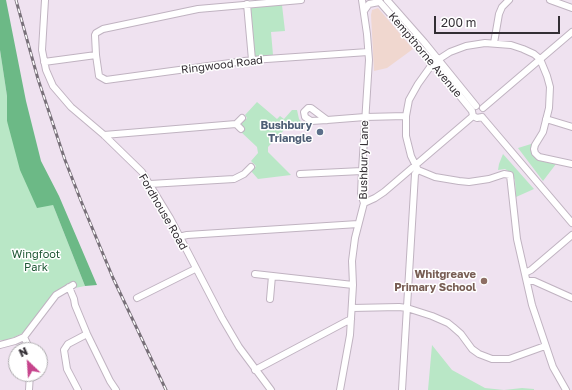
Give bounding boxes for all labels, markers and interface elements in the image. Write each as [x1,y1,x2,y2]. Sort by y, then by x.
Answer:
scale bar [436,8,562,34]
street label: Kempthorne Avenue [386,10,464,100]
text: 200 m [441,15,476,30]
street label: Ringwood Road [180,53,264,77]
place label: Bushbury Triangle [260,119,312,145]
street label: Bushbury Lane [357,120,371,200]
marker: Bushbury Triangle [315,127,325,137]
street label: Fordhouse Road [136,171,190,253]
park label: Wingfoot Park [12,248,60,274]
place label: Whitgreave Primary School [394,268,476,294]
marker: Whitgreave Primary School [479,276,489,286]
north arrow [8,342,48,382]
text: N [17,344,30,359]

